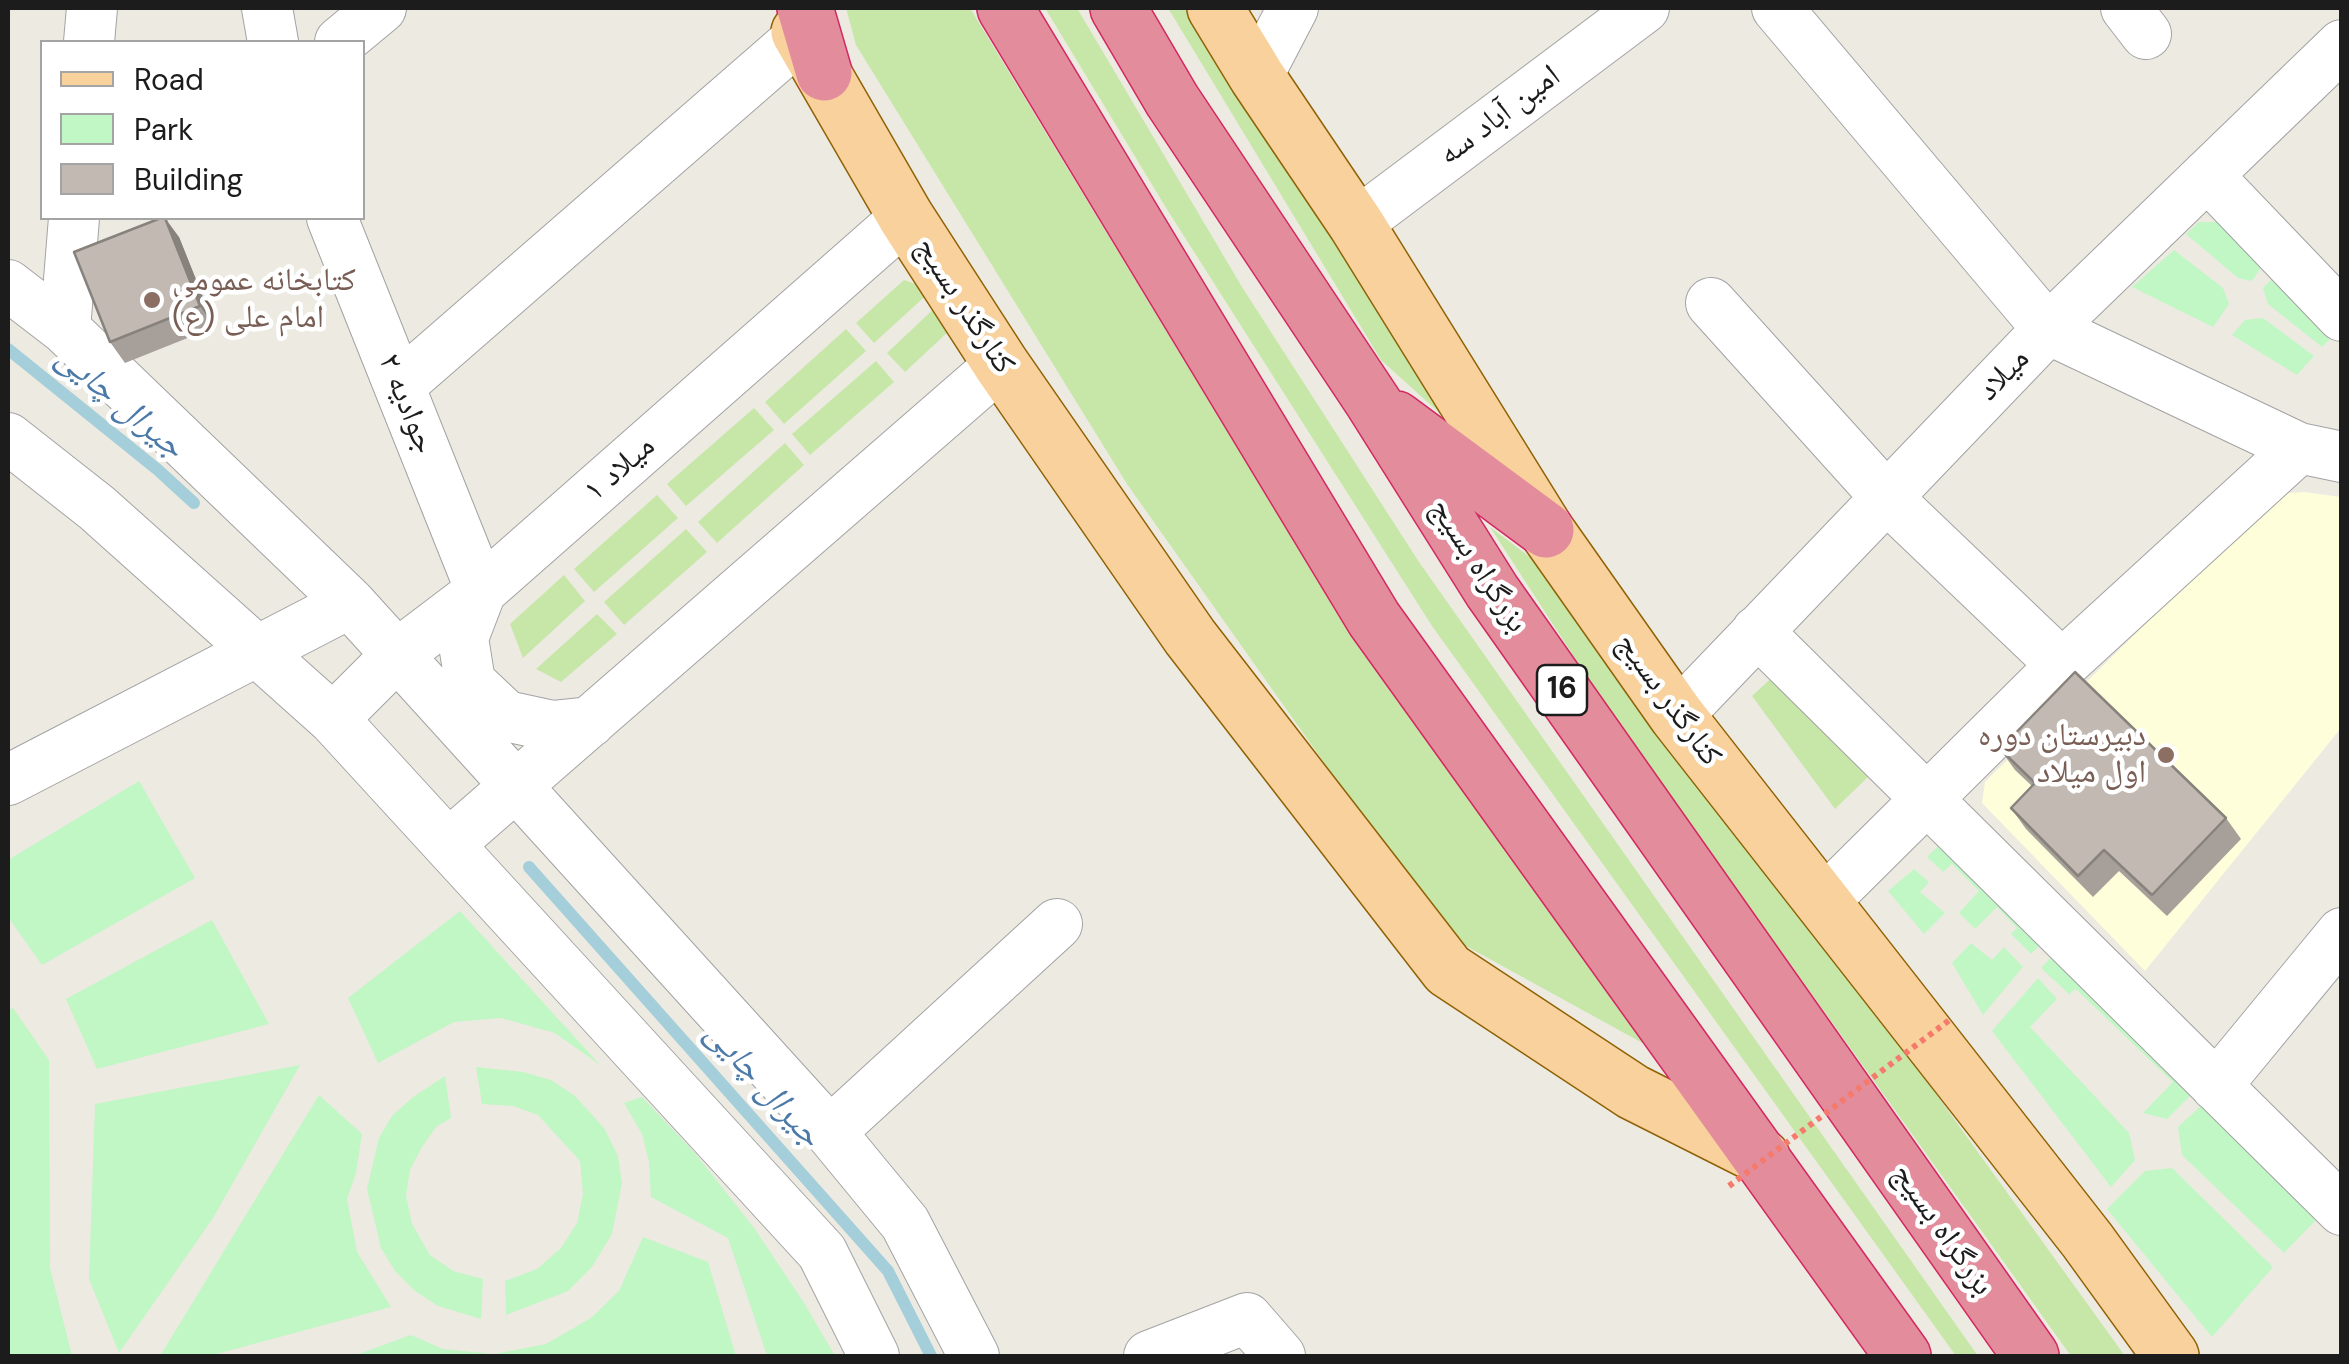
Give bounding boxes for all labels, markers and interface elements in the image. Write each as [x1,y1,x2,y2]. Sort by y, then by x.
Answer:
legend [40,40,365,220]
street label: امین آباد سه [1431,58,1569,174]
text: Road [134,60,204,99]
text: Park [134,110,193,149]
text: Building [134,160,243,199]
street label: کنارگذر بسیج [906,230,1022,382]
place label: کتابخانه عمومی امام علی (ع) [172,263,356,338]
marker: کتابخانه عمومی امام علی (ع) [141,289,163,311]
water label: جیرال چایی [47,337,193,469]
street label: میلاد [1970,340,2038,410]
street label: جوادیه ۲ [369,348,443,460]
street label: میلاد ۱ [577,428,663,510]
street label: بزرگراه بسیج [1420,492,1536,640]
street label: کنارگذر بسیج [1607,626,1729,774]
road number: 16 [1537,665,1587,715]
place label: دبیرستان دوره اول میلاد [1978,718,2146,793]
marker: دبیرستان دوره اول میلاد [2155,744,2177,766]
water label: جیرال چایی [695,1013,831,1157]
street label: بزرگراه بسیج [1883,1157,2001,1303]

